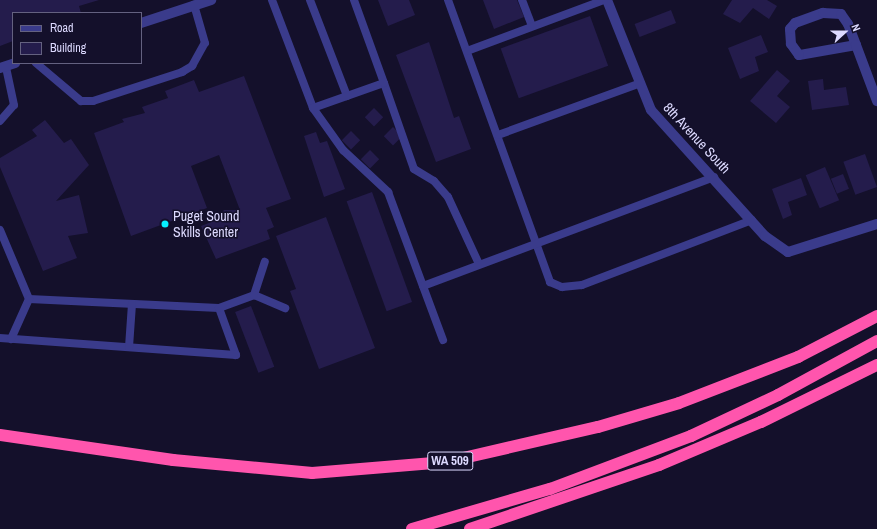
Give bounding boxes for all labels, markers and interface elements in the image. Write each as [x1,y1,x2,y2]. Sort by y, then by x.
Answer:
legend [12,12,142,64]
north arrow [825,12,865,52]
text: Road [50,20,74,36]
text: N [848,22,864,33]
text: Building [50,40,86,56]
street label: 8th Avenue South [660,99,734,177]
place label: Puget Sound Skills Center [173,208,239,240]
marker: Puget Sound Skills Center [160,219,170,229]
road number: WA 509 [427,450,473,472]

